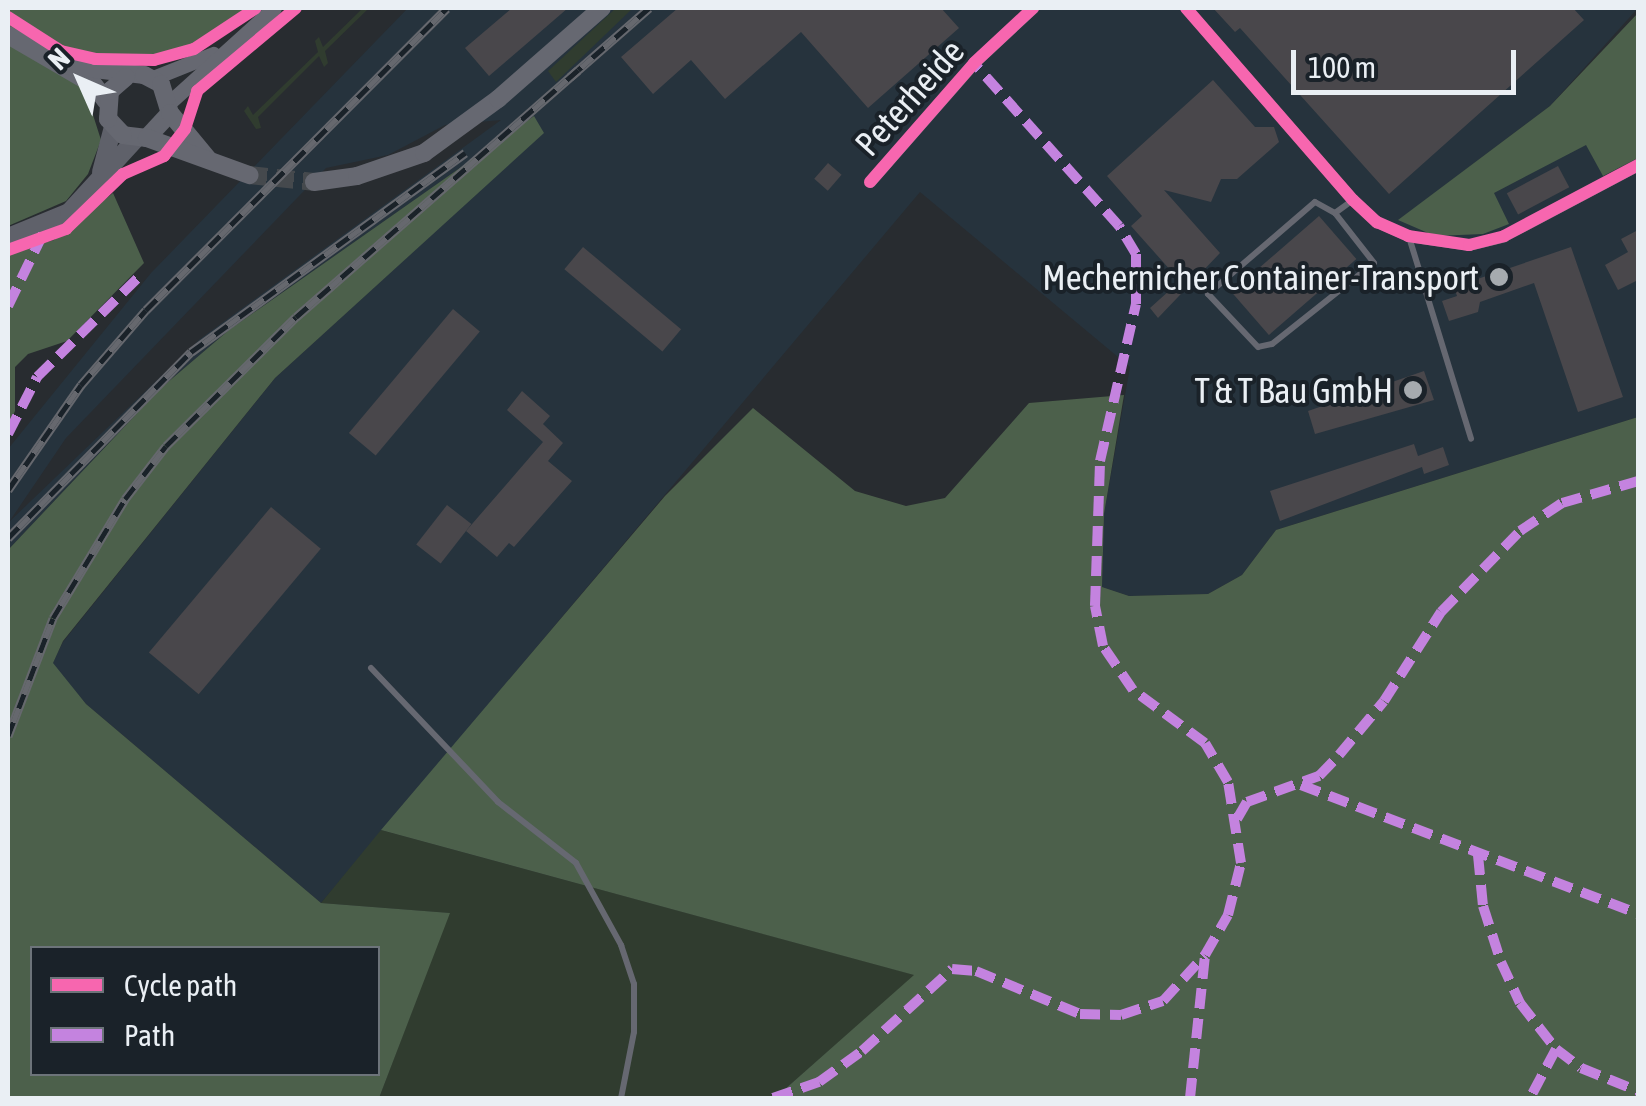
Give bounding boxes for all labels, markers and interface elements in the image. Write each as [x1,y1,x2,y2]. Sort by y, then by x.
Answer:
north arrow [30,30,130,130]
street label: Peterheide [846,30,972,164]
scale bar [1296,30,1521,92]
text: N [42,42,76,76]
text: 100 m [1308,50,1376,84]
place label: Mechernicher Container-Transport [1042,256,1479,298]
marker: Mechernicher Container-Transport [1488,266,1510,288]
place label: T & T Bau GmbH [1194,369,1393,411]
marker: T & T Bau GmbH [1402,379,1424,401]
legend [30,946,380,1076]
text: Cycle path [124,968,237,1002]
text: Path [124,1018,175,1052]

